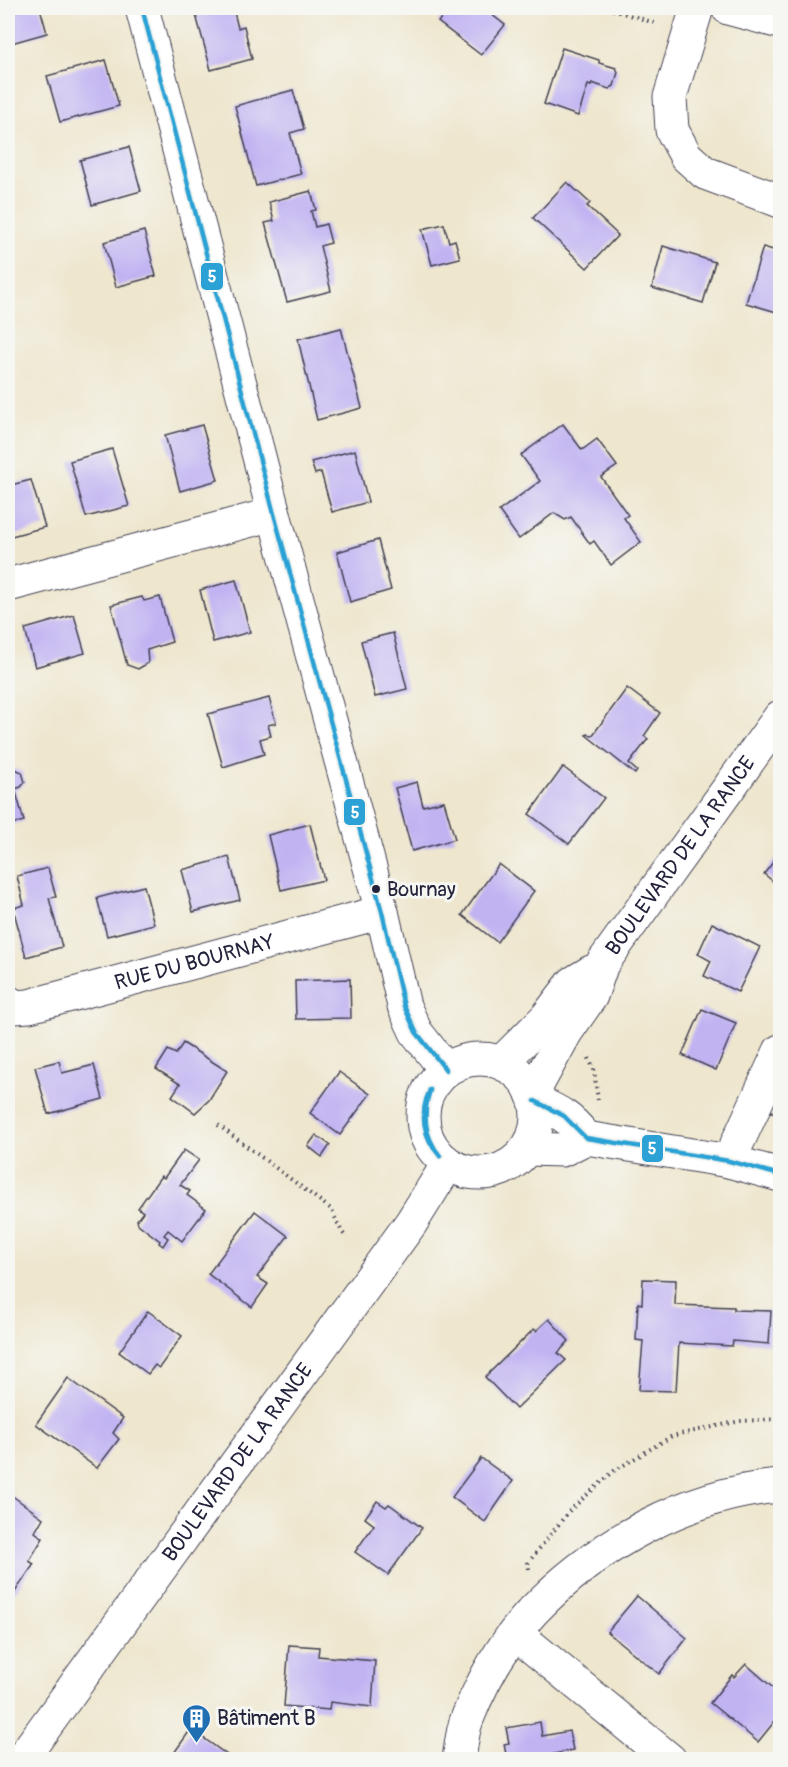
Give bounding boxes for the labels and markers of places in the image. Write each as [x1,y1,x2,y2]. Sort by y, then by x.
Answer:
place label: Bournay [387,877,456,902]
marker: Bournay [370,883,382,895]
building icon: Bâtiment B [180,1702,212,1744]
place label: Bâtiment B [217,1705,316,1732]

